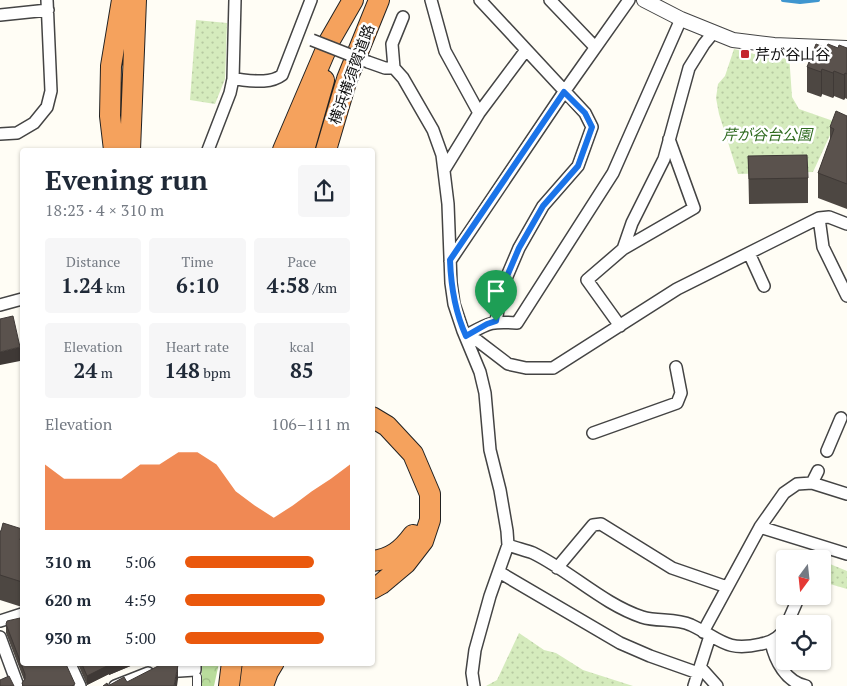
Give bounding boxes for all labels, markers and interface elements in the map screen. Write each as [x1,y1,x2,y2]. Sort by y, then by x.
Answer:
street label: 横浜横須賀道路 [324,21,378,127]
place label: 芹が谷山谷 [755,44,830,64]
marker: 芹が谷山谷 [739,48,751,60]
park label: 芹が谷台公園 [722,124,814,144]
text: Evening run [45,161,208,198]
button: share [298,165,350,217]
text: 18:23 · 4 × 310 m [45,199,164,221]
text: Distance [66,252,120,271]
text: Time [181,252,214,271]
text: Pace [287,252,316,271]
pin [475,270,517,321]
text: 1.24 [61,271,103,299]
text: 6:10 [176,271,219,299]
text: 4:58 [267,271,309,299]
icon: arrive [482,277,510,305]
text: km [103,278,125,297]
text: /km [309,278,337,297]
text: Elevation [64,337,123,356]
text: Heart rate [166,337,229,356]
text: kcal [289,337,314,356]
text: 24 [74,356,97,384]
text: 148 [164,356,200,384]
text: 85 [290,356,314,384]
text: m [97,363,113,382]
text: bpm [200,363,231,382]
text: Elevation [45,413,112,435]
text: 106–111 m [271,413,350,435]
north arrow [776,550,831,605]
map controls [776,550,831,670]
text: 310 m [45,551,91,573]
text: 5:06 [125,551,156,573]
text: 620 m [45,589,91,611]
text: 4:59 [125,589,156,611]
button: locate [776,615,831,670]
text: 930 m [45,627,91,649]
text: 5:00 [125,627,156,649]

